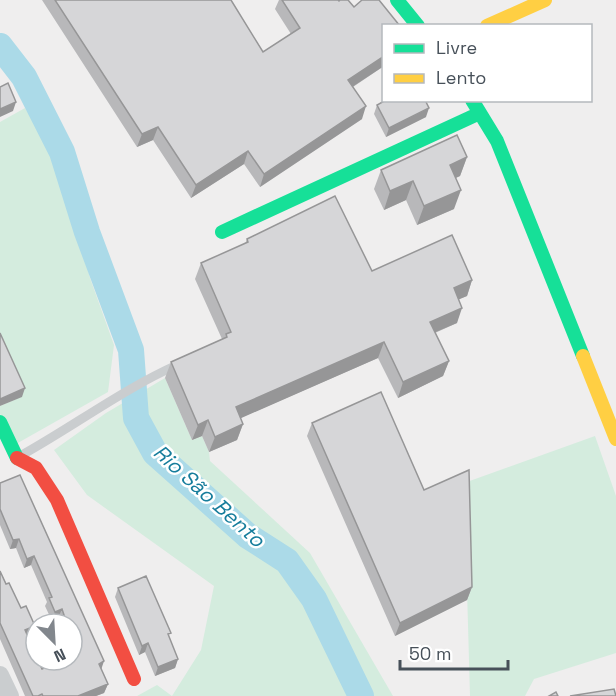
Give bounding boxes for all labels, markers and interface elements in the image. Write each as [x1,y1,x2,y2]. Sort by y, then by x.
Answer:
legend [382,24,592,102]
text: Livre [436,36,477,59]
text: Lento [436,66,486,89]
water label: Rio São Bento [148,438,271,553]
north arrow [24,612,84,672]
scale bar [400,633,508,671]
text: 50 m [409,642,451,665]
text: N [51,643,69,667]

